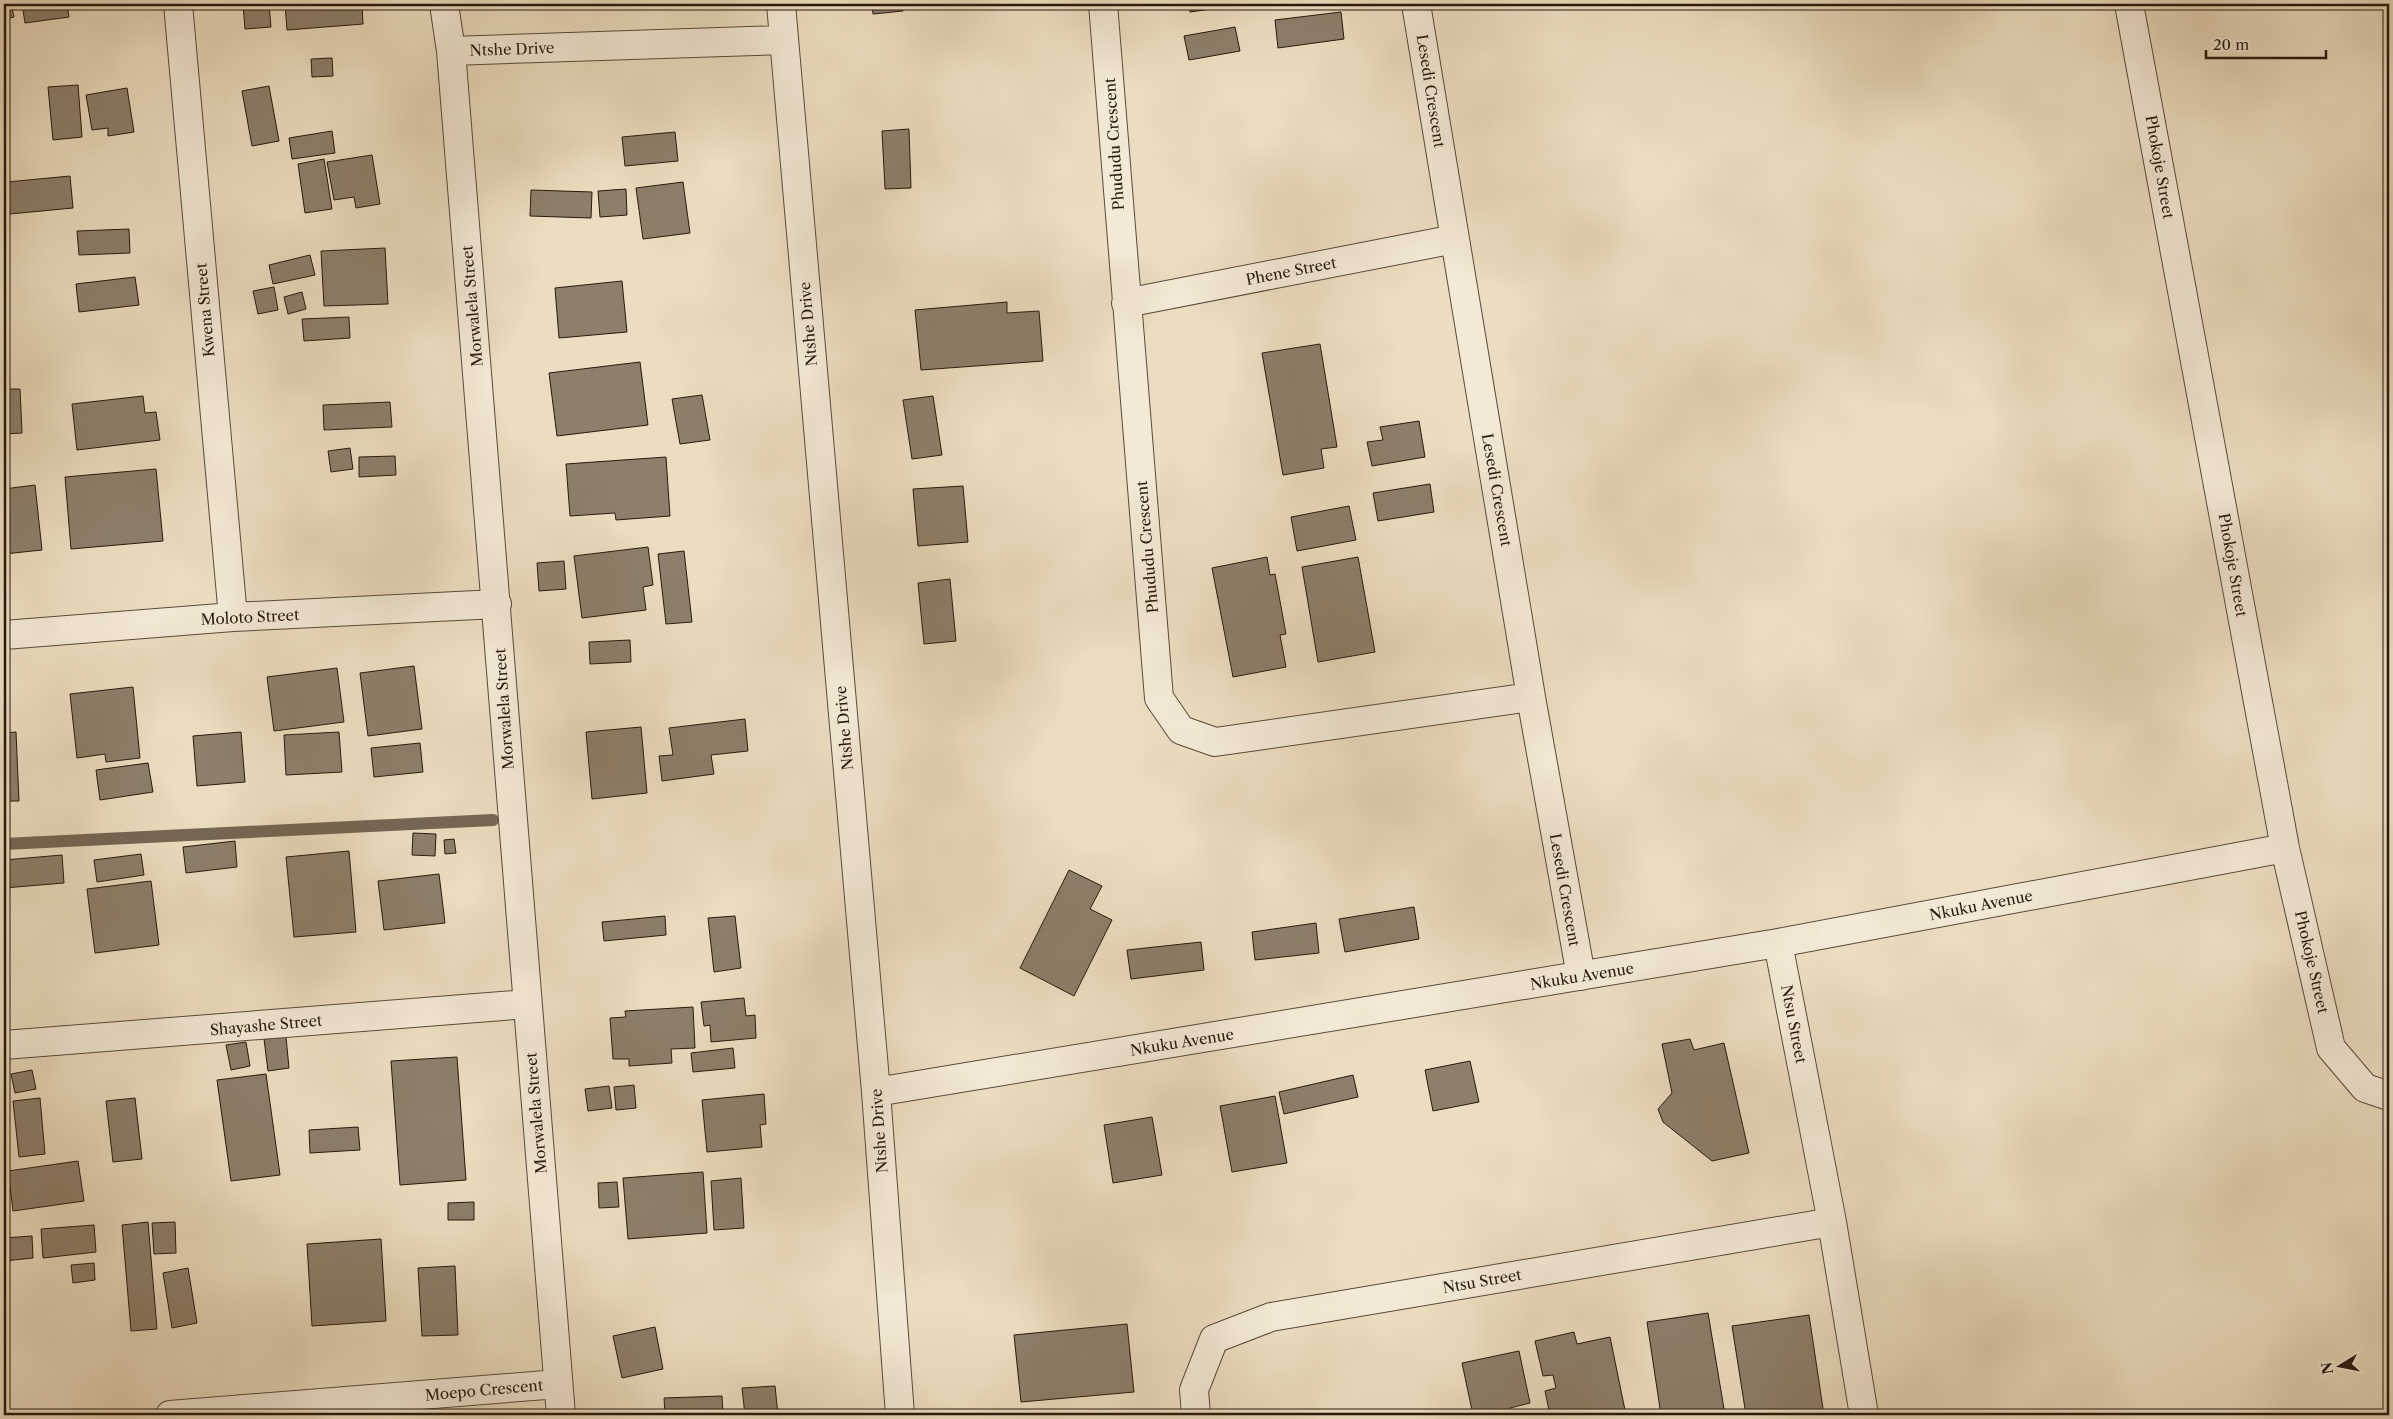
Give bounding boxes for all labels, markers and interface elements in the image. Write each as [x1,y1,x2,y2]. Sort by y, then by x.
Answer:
scale bar [2206,28,2326,60]
street label: Lesedi Crescent [1413,33,1449,150]
text: 20 m [2213,35,2249,54]
street label: Ntshe Drive [469,38,555,60]
street label: Phududu Crescent [1100,76,1128,211]
street label: Phokoje Street [2142,114,2179,221]
street label: Morwalela Street [457,244,487,367]
street label: Phene Street [1244,253,1339,289]
street label: Kwena Street [191,261,219,358]
street label: Ntshe Drive [795,281,821,367]
street label: Lesedi Crescent [1478,432,1516,549]
street label: Phududu Crescent [1132,479,1162,614]
street label: Phokoje Street [2215,512,2252,619]
street label: Moloto Street [200,605,300,629]
street label: Morwalela Street [490,647,518,770]
street label: Ntshe Drive [831,685,857,771]
street label: Lesedi Crescent [1546,832,1584,949]
street label: Nkuku Avenue [1928,886,2034,924]
street label: Phokoje Street [2291,909,2333,1016]
street label: Nkuku Avenue [1529,958,1635,994]
street label: Ntsu Street [1777,983,1811,1066]
street label: Shayashe Street [209,1011,324,1039]
street label: Nkuku Avenue [1129,1024,1235,1060]
street label: Morwalela Street [521,1051,551,1174]
street label: Ntshe Drive [867,1088,891,1174]
street label: Ntsu Street [1441,1265,1524,1297]
north arrow [2316,1342,2366,1392]
text: N [2317,1361,2337,1376]
street label: Moepo Crescent [424,1375,544,1405]

